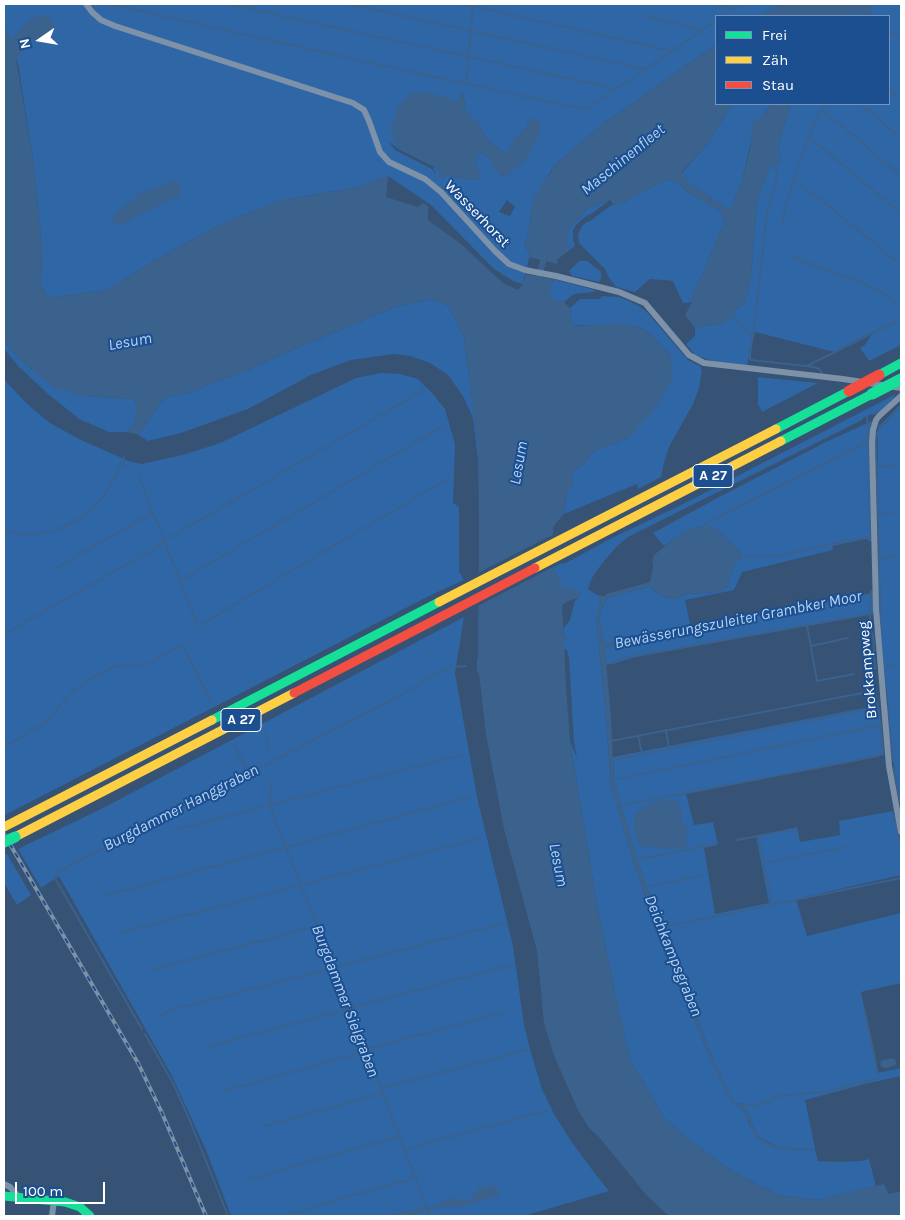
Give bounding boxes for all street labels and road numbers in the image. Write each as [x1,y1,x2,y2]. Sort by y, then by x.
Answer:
street label: Wasserhorst [441,177,513,251]
road number: A 27 [693,464,733,488]
street label: Brokkampweg [855,620,881,720]
road number: A 27 [221,708,261,732]

